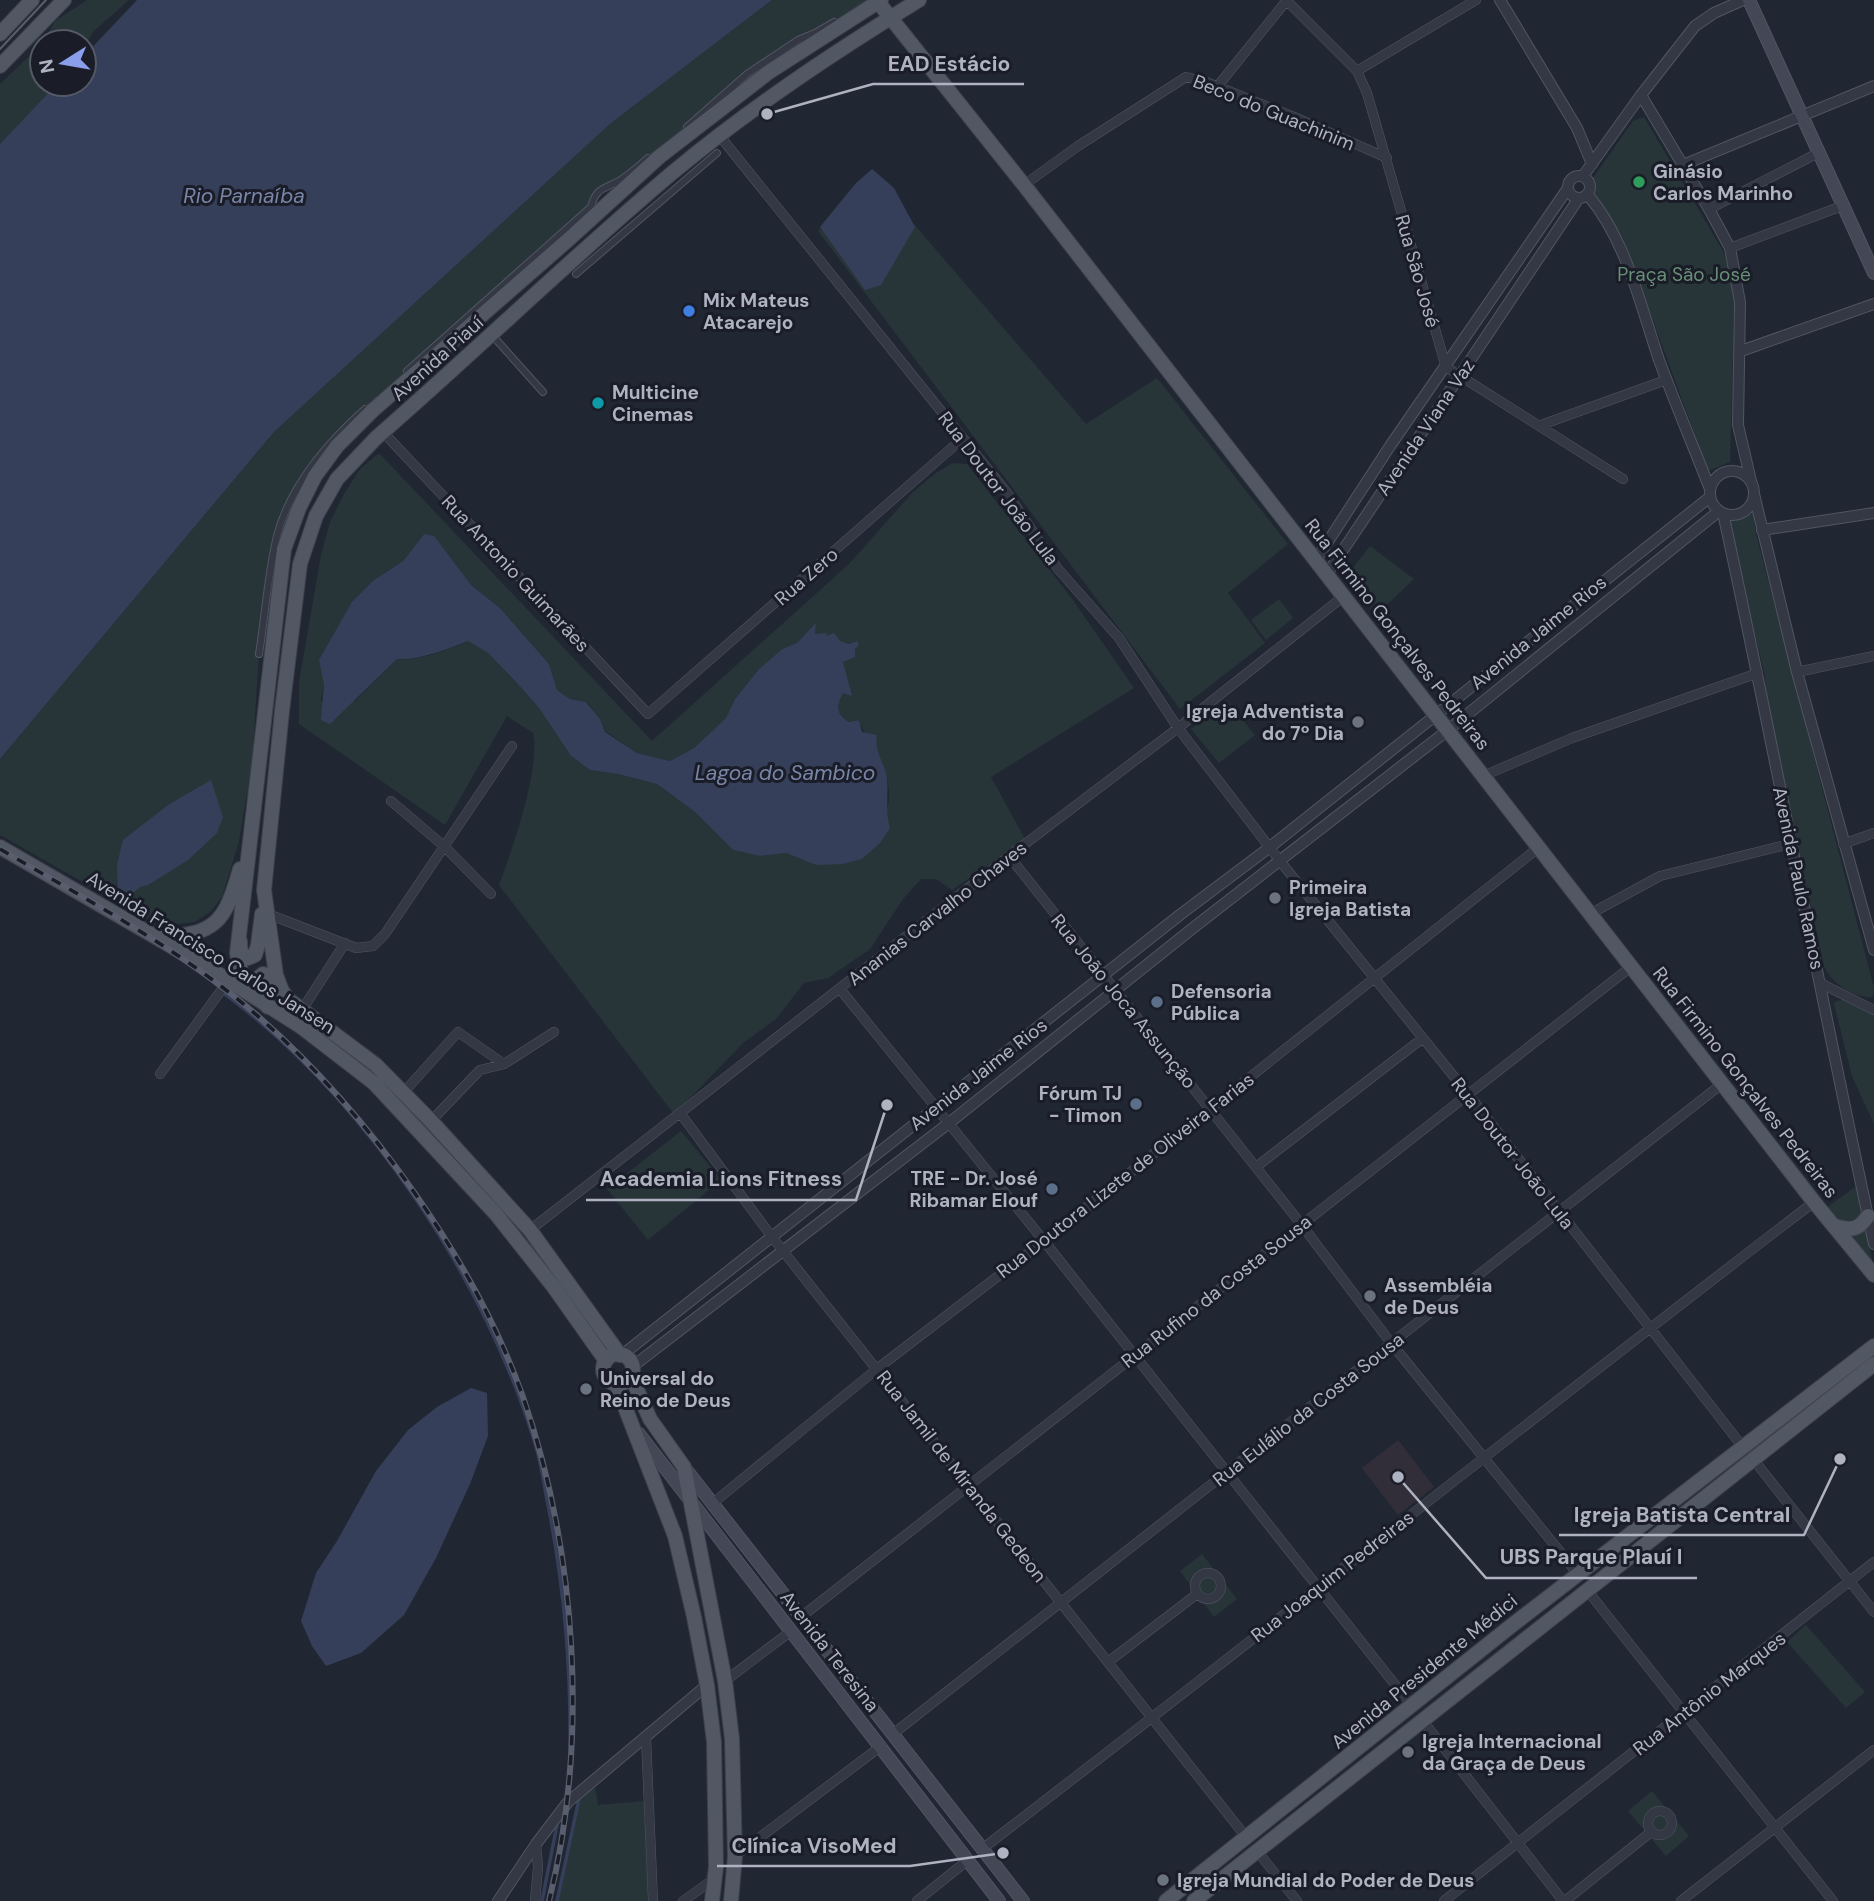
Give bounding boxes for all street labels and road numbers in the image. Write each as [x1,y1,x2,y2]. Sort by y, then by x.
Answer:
street label: Beco do Guachinim [1189,69,1358,156]
street label: Rua São José [1389,212,1446,331]
street label: Avenida Piauí [386,310,489,406]
street label: Avenida Viana Vaz [1370,354,1480,500]
street label: Rua Doutor João Lula [933,406,1065,570]
street label: Rua Antonio Guimarães [436,489,595,657]
street label: Rua Firmino Gonçalves Pedreiras [1299,514,1496,755]
street label: Rua Zero [769,542,843,611]
street label: Avenida Jaime Rios [1465,570,1612,695]
street label: Avenida Paulo Ramos [1767,784,1830,972]
street label: Ananias Carvalho Chaves [843,836,1032,991]
street label: Avenida Francisco Carlos Jansen [82,865,340,1039]
street label: Rua João Joca Assunção [1045,909,1202,1094]
street label: Rua Firmino Gonçalves Pedreiras [1647,962,1844,1203]
street label: Avenida Jaime Rios [904,1013,1052,1136]
street label: Rua Doutora Lizete de Oliveira Farias [991,1067,1259,1284]
street label: Rua Doutor João Lula [1445,1072,1580,1234]
street label: Rua Rufino da Costa Sousa [1116,1209,1317,1374]
street label: Rua Eulálio da Costa Sousa [1208,1327,1409,1492]
street label: Rua Jamil de Miranda Gedeon [871,1365,1052,1587]
street label: Rua Joaquim Pedreiras [1246,1505,1419,1648]
street label: Avenida Teresina [774,1586,885,1717]
street label: Avenida Presidente Médici [1326,1588,1523,1754]
street label: Rua Antônio Marques [1628,1626,1791,1761]

